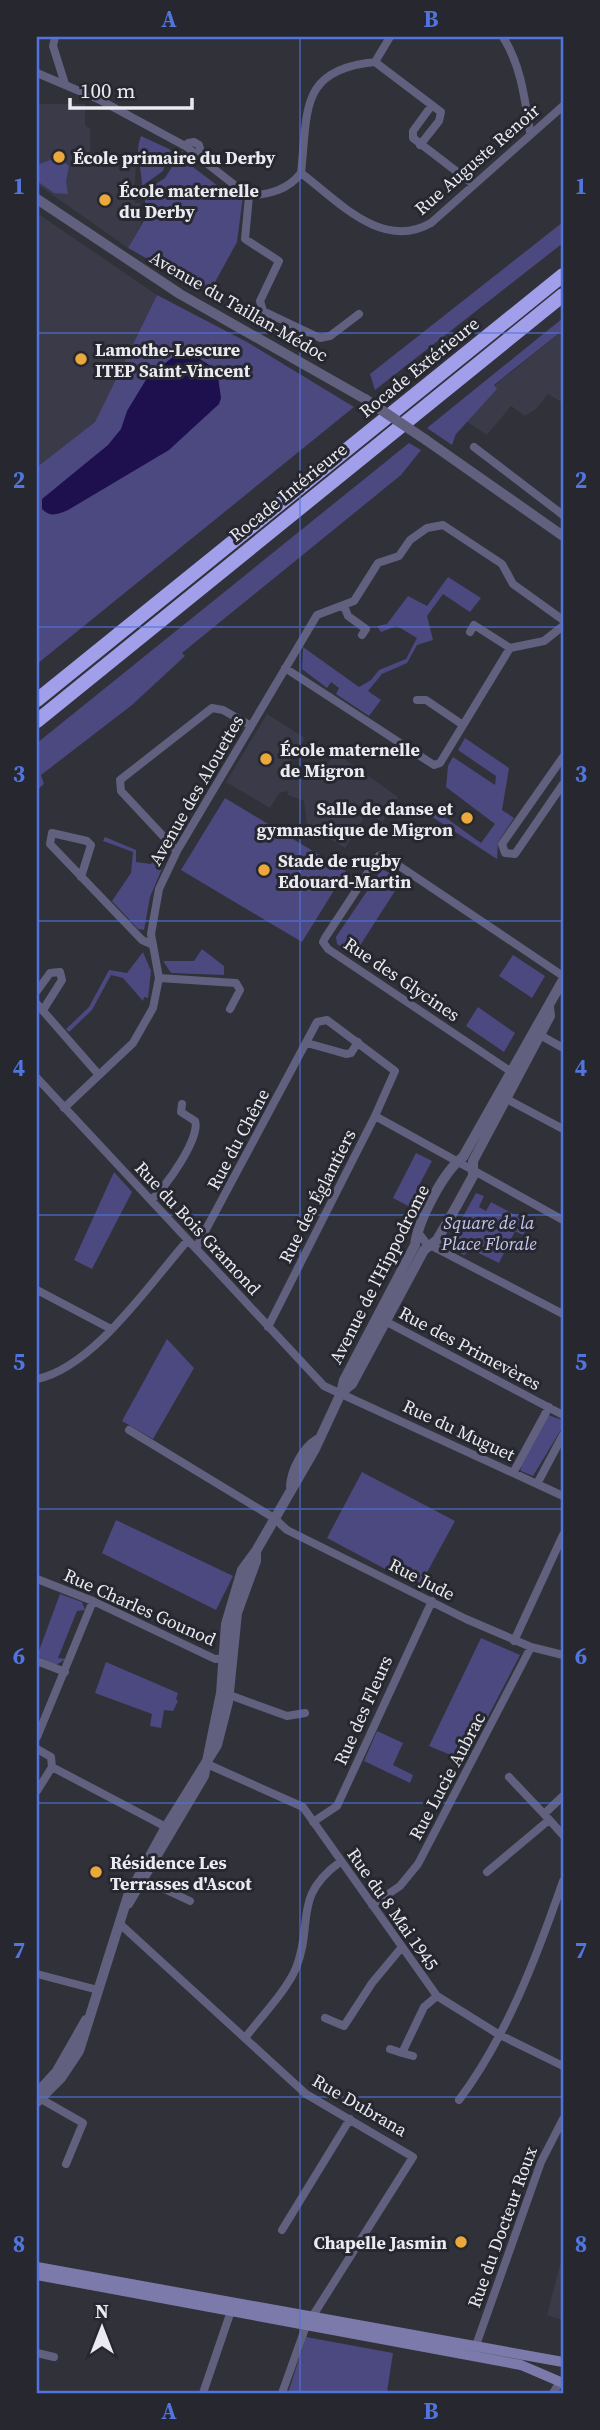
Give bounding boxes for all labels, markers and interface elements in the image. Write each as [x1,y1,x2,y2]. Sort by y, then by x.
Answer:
text: A [161,3,177,35]
text: B [424,3,439,35]
scale bar [70,66,192,110]
text: 100 m [80,76,135,105]
street label: Rue Auguste Renoir [409,97,545,220]
place label: École primaire du Derby [73,145,276,170]
marker: École primaire du Derby [51,149,67,165]
text: 1 [13,170,25,202]
text: 1 [575,170,587,202]
place label: École maternelle du Derby [119,178,259,224]
marker: École maternelle du Derby [97,192,113,208]
street label: Avenue du Taillan-Médoc [145,245,333,367]
street label: Rocade Extérieure [354,311,484,423]
place label: Lamothe-Lescure ITEP Saint-Vincent [95,337,251,383]
marker: Lamothe-Lescure ITEP Saint-Vincent [73,351,89,367]
street label: Rocade Intérieure [224,437,352,547]
text: 2 [13,464,25,496]
text: 2 [575,464,587,496]
street label: Avenue des Alouettes [143,710,249,870]
place label: École maternelle de Migron [280,737,420,783]
marker: École maternelle de Migron [258,751,274,767]
text: 3 [13,758,25,790]
text: 3 [575,758,587,790]
place label: Salle de danse et gymnastique de Migron [257,796,454,842]
marker: Salle de danse et gymnastique de Migron [459,810,475,826]
place label: Stade de rugby Edouard-Martin [278,848,411,894]
marker: Stade de rugby Edouard-Martin [256,862,272,878]
street label: Rue des Glycines [339,931,465,1027]
text: 4 [13,1052,25,1084]
text: 4 [575,1052,587,1084]
street label: Rue du Chêne [201,1084,275,1194]
street label: Rue des Églantiers [272,1125,362,1267]
street label: Rue du Bois Gramond [129,1156,267,1300]
street label: Avenue de l'Hippodrome [323,1180,435,1368]
park label: Square de la Place Florale [441,1210,537,1256]
street label: Rue des Primevères [395,1300,546,1396]
text: 5 [13,1346,25,1378]
text: 5 [575,1346,587,1378]
street label: Rue du Muguet [399,1393,519,1467]
street label: Rue Jude [385,1552,459,1606]
street label: Rue Charles Gounod [60,1562,220,1652]
text: 6 [13,1640,25,1672]
text: 6 [575,1640,587,1672]
street label: Rue des Fleurs [328,1651,398,1769]
street label: Rue Lucie Aubrac [403,1708,491,1844]
street label: Rue du 8 Mai 1945 [342,1843,444,1975]
place label: Résidence Les Terrasses d'Ascot [110,1850,252,1896]
marker: Résidence Les Terrasses d'Ascot [88,1864,104,1880]
text: 7 [13,1934,25,1966]
text: 7 [575,1934,587,1966]
street label: Rue Dubrana [308,2068,413,2143]
street label: Rue du Docteur Roux [461,2142,543,2311]
text: 8 [13,2228,25,2260]
text: 8 [575,2228,587,2260]
place label: Chapelle Jasmin [313,2230,447,2255]
marker: Chapelle Jasmin [453,2234,469,2250]
north arrow [66,2294,136,2364]
text: N [95,2298,109,2324]
text: A [161,2395,177,2427]
text: B [424,2395,439,2427]

